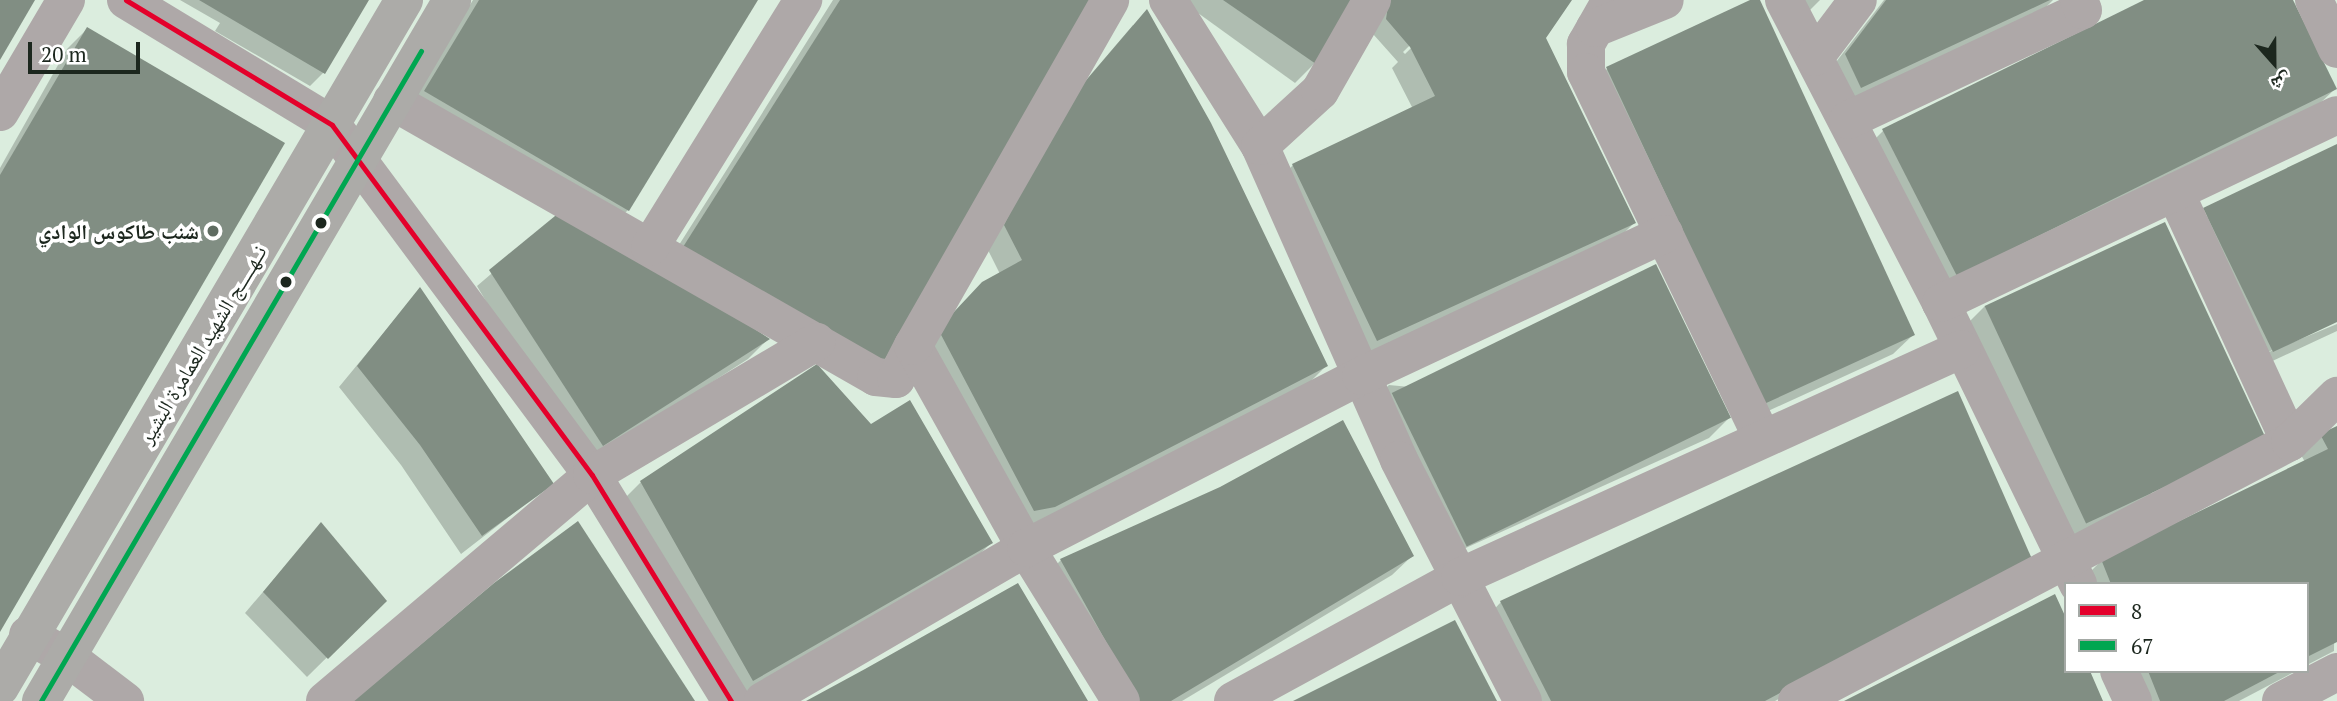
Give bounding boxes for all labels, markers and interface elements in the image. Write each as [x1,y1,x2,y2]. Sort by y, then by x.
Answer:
scale bar [32,28,144,72]
north arrow [2239,28,2309,98]
text: 20 m [41,40,87,68]
text: ش [2268,68,2296,98]
unlabelled marker [314,216,328,230]
place label: شنب طاكوس الوادي [38,218,199,244]
marker: شنب طاكوس الوادي [205,223,221,239]
street label: نــهـــــج الشهيد العمامرة البشير [133,240,271,448]
unlabelled marker [279,275,293,289]
legend [2064,582,2309,673]
text: 8 [2131,597,2142,625]
text: 67 [2131,632,2153,660]

